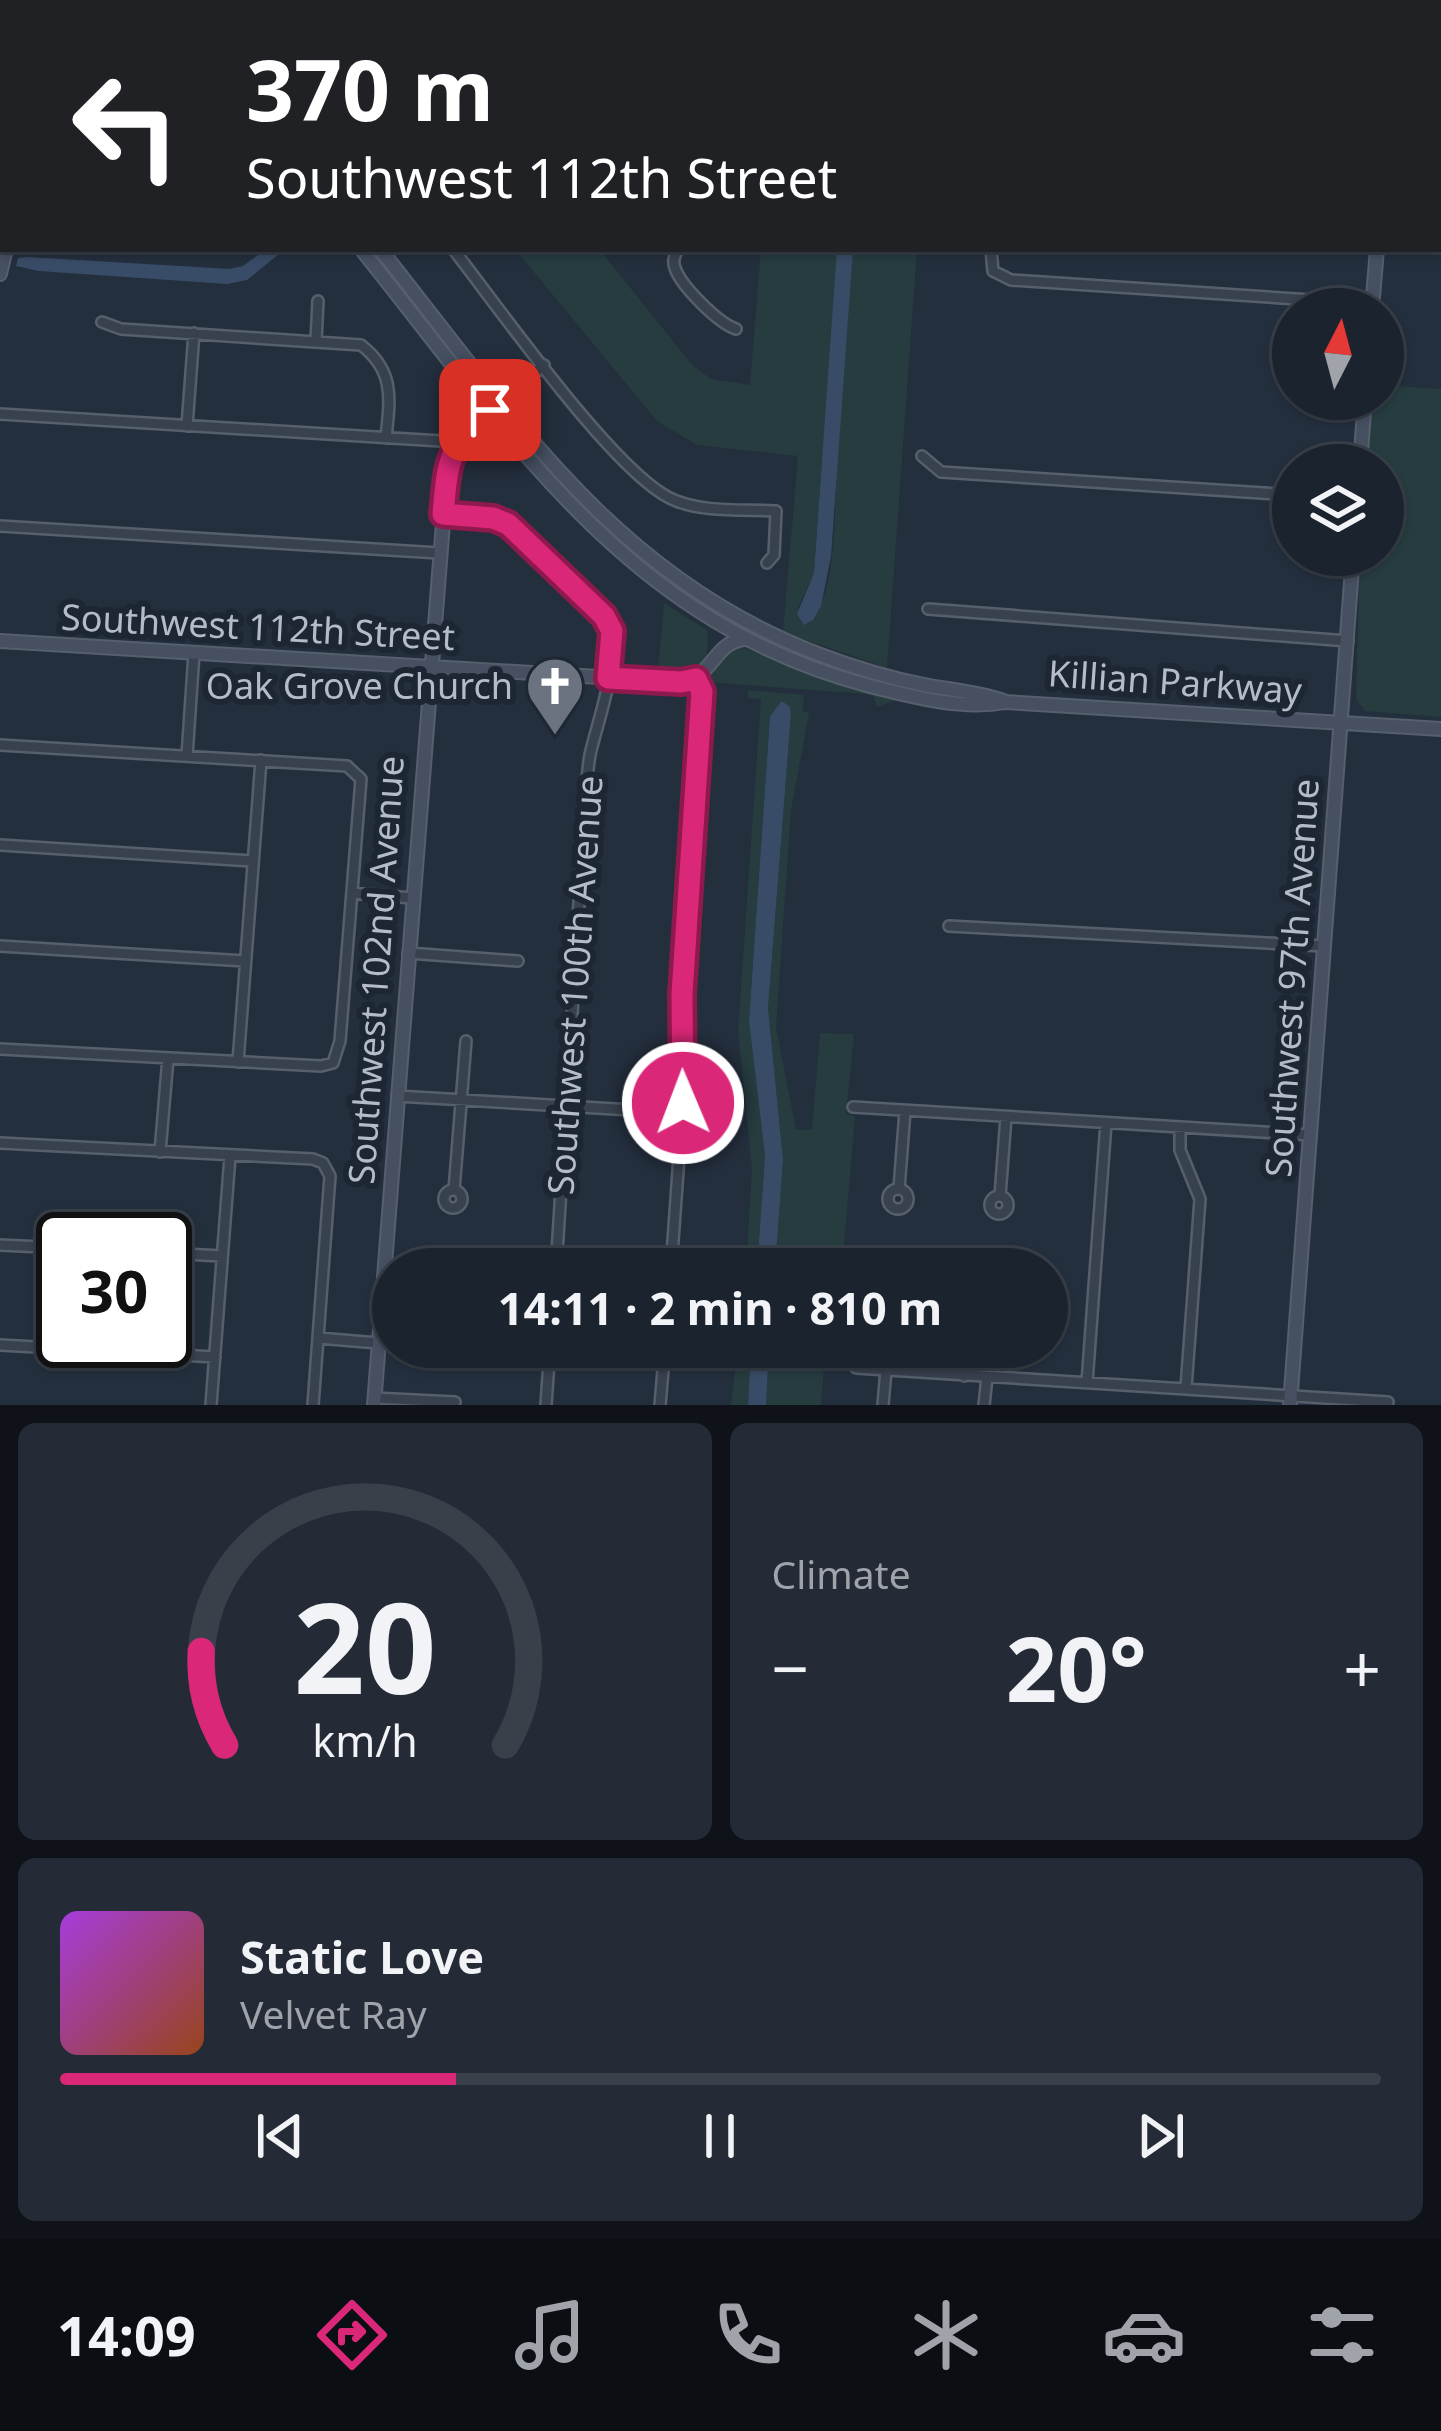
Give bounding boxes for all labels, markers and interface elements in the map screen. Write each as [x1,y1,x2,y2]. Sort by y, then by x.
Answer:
text: 370 m [246,31,494,146]
icon: left [48,48,204,204]
text: Southwest 112th Street [246,140,837,214]
north arrow [1272,288,1404,420]
map controls [1272,288,1404,576]
pin [439,359,541,461]
icon: arrive [457,377,523,443]
button: layers [1272,444,1404,576]
street label: Southwest 112th Street [60,592,456,661]
street label: Killian Parkway [1047,648,1304,715]
church icon: Oak Grove Church [524,655,586,737]
place label: Oak Grove Church [206,661,513,710]
street label: Southwest 102nd Avenue [336,754,415,1186]
street label: Southwest 100th Avenue [535,774,614,1196]
street label: Southwest 97th Avenue [1253,777,1330,1179]
position arrow [620,1040,746,1166]
speed limit sign: 30 [36,1212,192,1368]
text: 14:11 · 2 min · 810 m [498,1277,942,1338]
text: Climate [772,1547,911,1600]
text: 20 [293,1561,436,1731]
text: 20° [1006,1606,1147,1728]
text: − [772,1622,809,1712]
text: + [1343,1622,1381,1712]
text: km/h [312,1710,417,1769]
text: Static Love [240,1926,484,1987]
text: Velvet Ray [240,1987,427,2040]
icon: previous [247,2103,313,2169]
icon: pause [687,2103,753,2169]
icon: next [1128,2103,1194,2169]
icon: directions [310,2293,394,2377]
icon: music [508,2293,592,2377]
icon: phone [706,2293,790,2377]
icon: climate [904,2293,988,2377]
icon: car [1102,2293,1186,2377]
icon: filters [1300,2293,1384,2377]
text: 14:09 [57,2298,196,2372]

